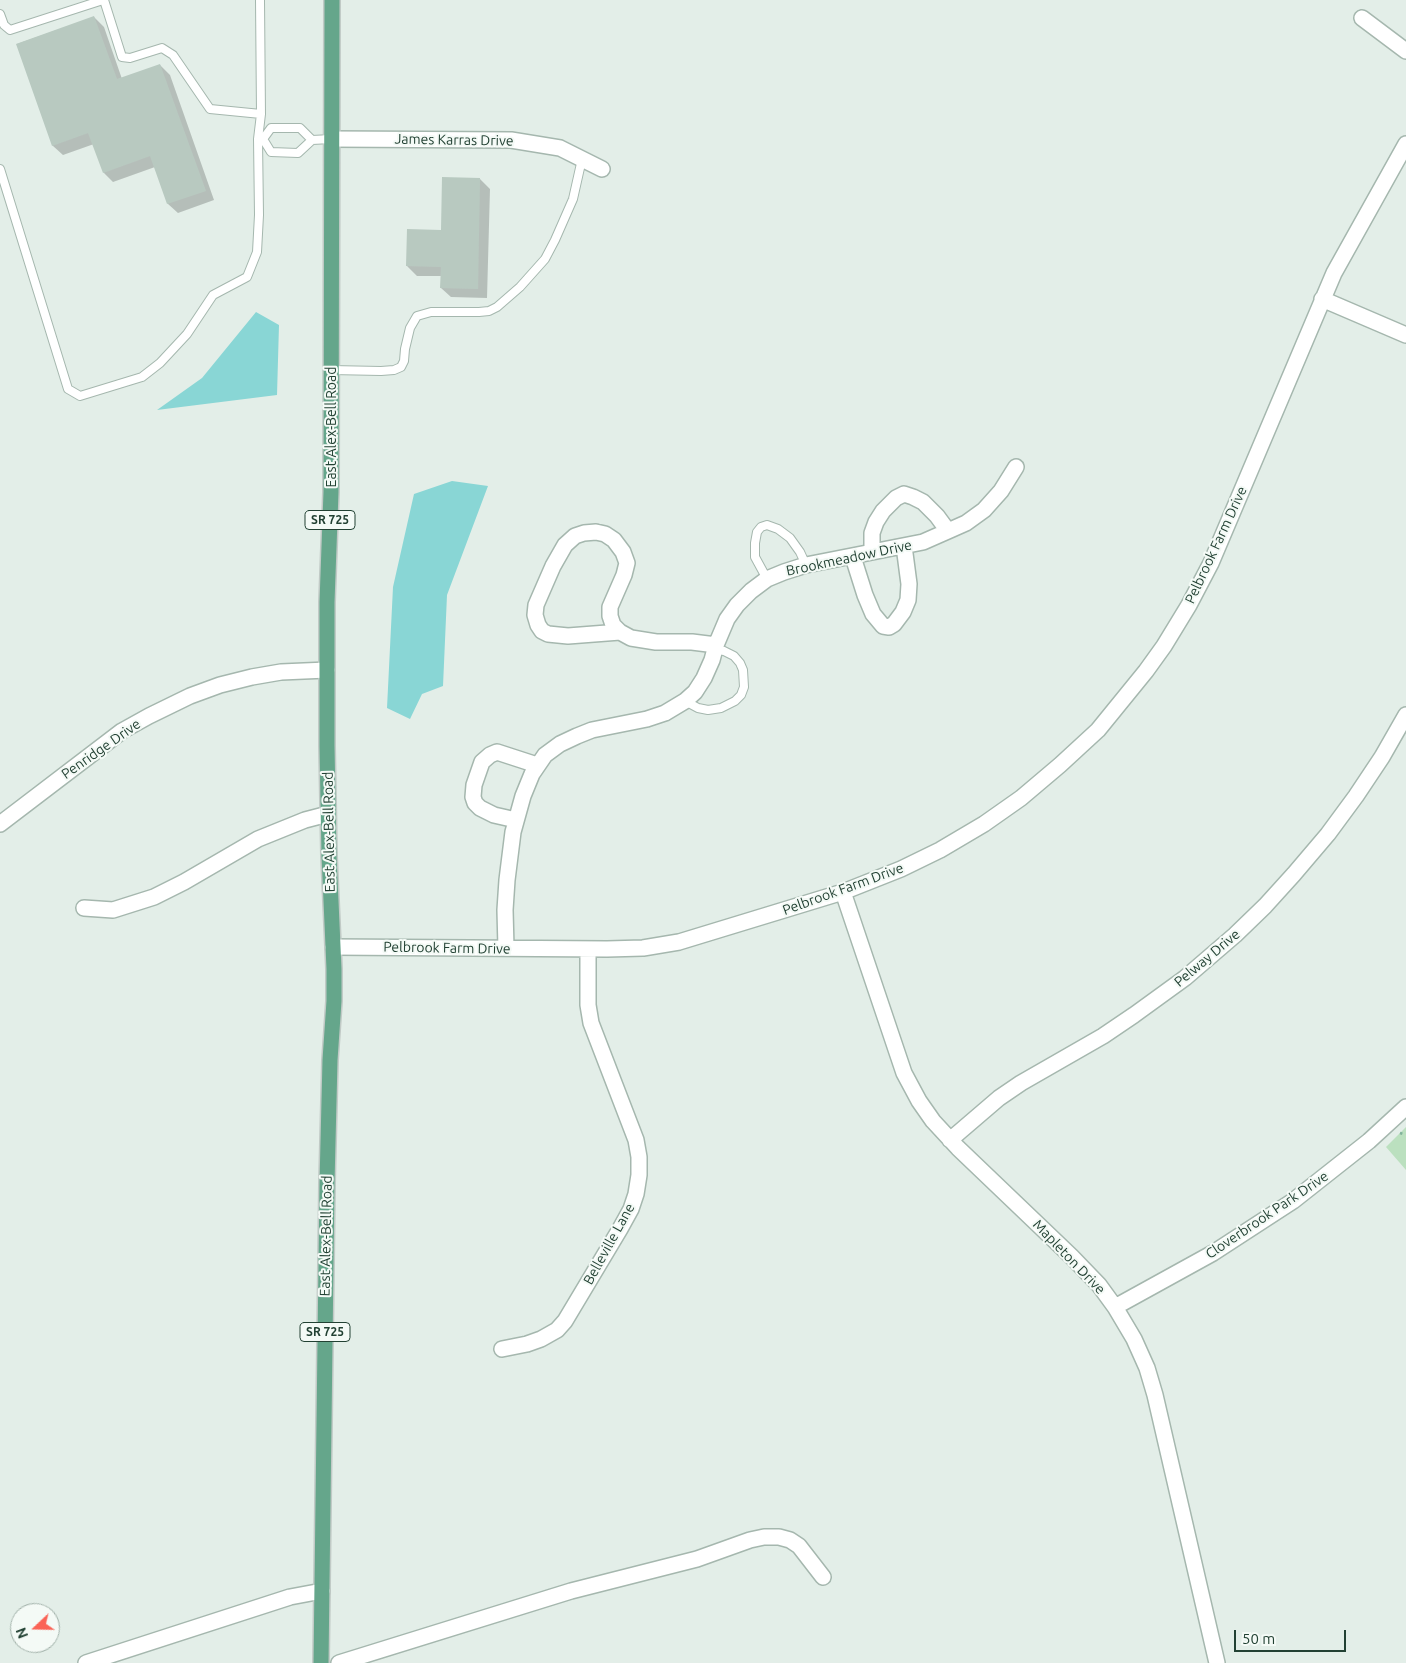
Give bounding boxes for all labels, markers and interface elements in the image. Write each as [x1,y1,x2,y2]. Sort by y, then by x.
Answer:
street label: James Karras Drive [394,131,514,149]
street label: East Alex-Bell Road [323,367,339,487]
street label: Pelbrook Farm Drive [1181,484,1251,606]
road number: SR 725 [305,510,355,530]
street label: Brookmeadow Drive [785,536,913,580]
street label: Penridge Drive [58,716,144,782]
street label: East Alex-Bell Road [320,771,338,893]
street label: Pelbrook Farm Drive [780,859,906,919]
street label: Pelway Drive [1171,926,1243,990]
street label: Pelbrook Farm Drive [383,938,511,958]
street label: Cloverbrook Park Drive [1202,1168,1332,1262]
street label: East Alex-Bell Road [317,1175,335,1297]
street label: Belleville Lane [580,1200,638,1288]
street label: Mapleton Drive [1029,1216,1109,1298]
road number: SR 725 [300,1322,350,1341]
north arrow [10,1603,60,1653]
scale bar [1236,1620,1348,1652]
text: N [13,1625,31,1641]
text: 50 m [1242,1630,1275,1647]

